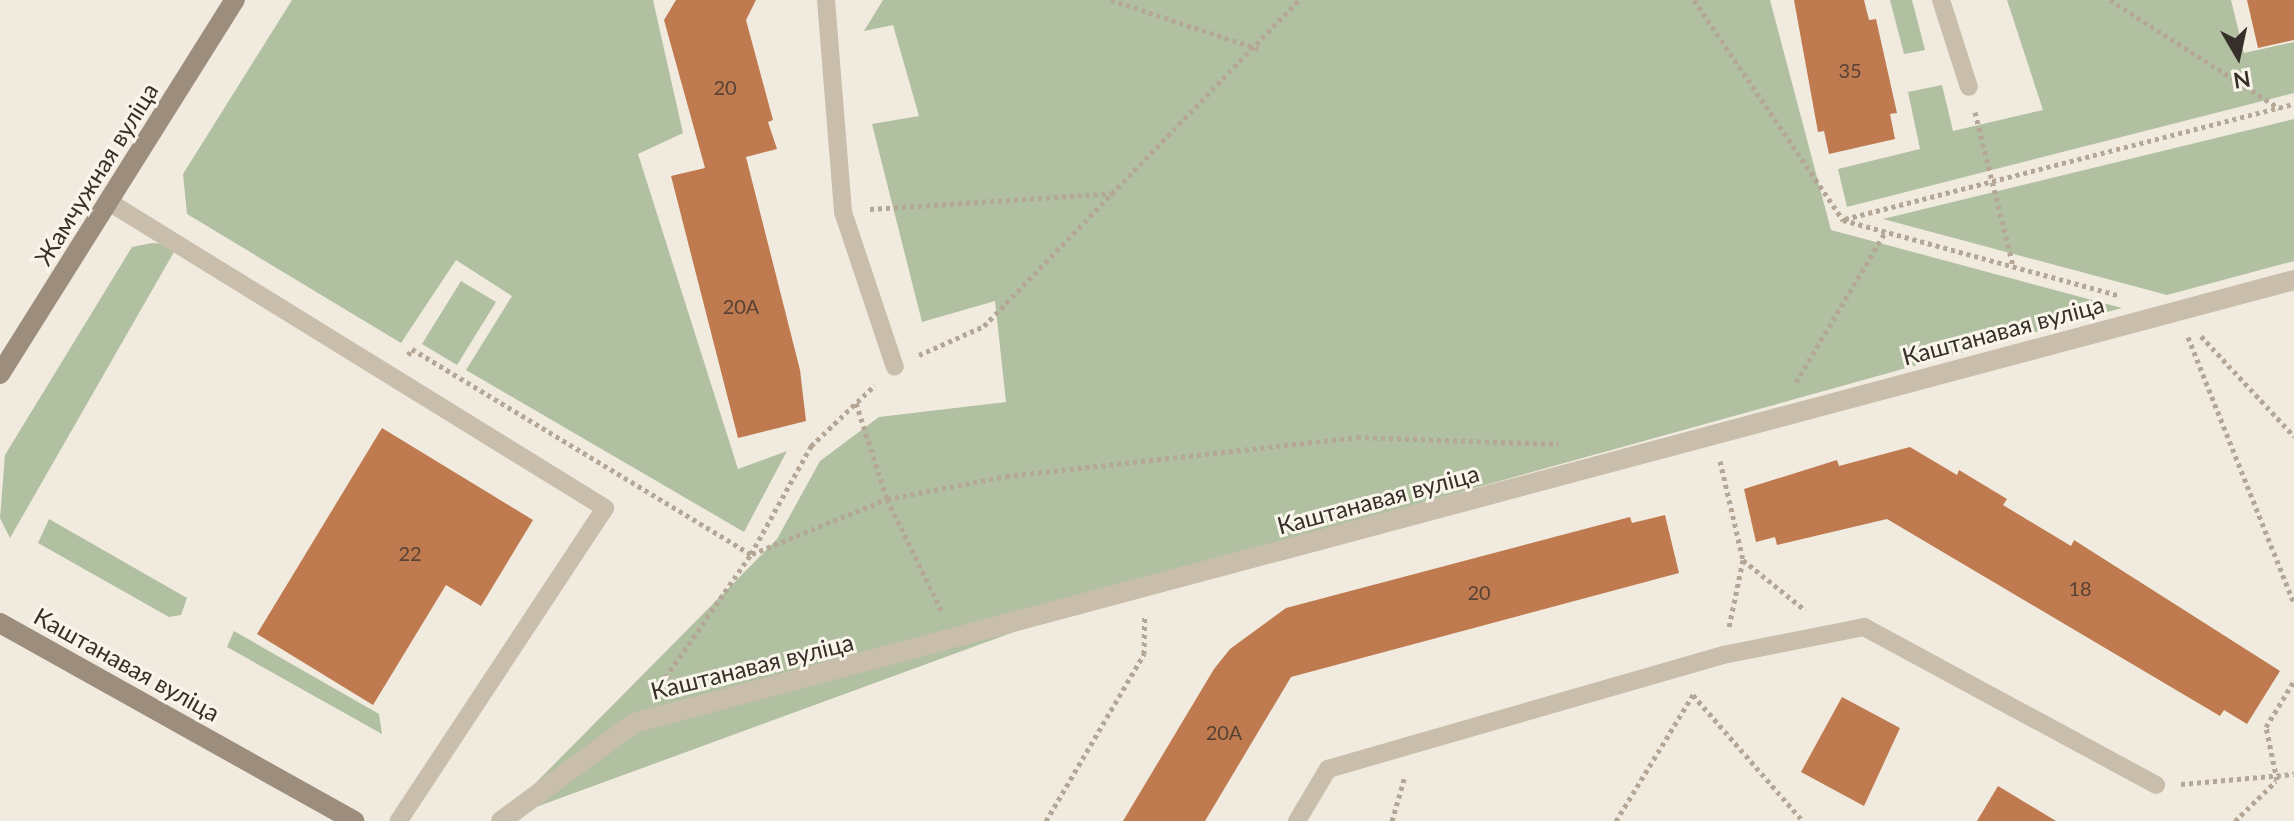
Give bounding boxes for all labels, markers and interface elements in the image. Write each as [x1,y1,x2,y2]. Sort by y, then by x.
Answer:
north arrow [2198,16,2278,96]
house number: 35 [1838,58,1862,82]
text: N [2231,66,2252,95]
house number: 20 [713,75,737,99]
street label: Жамчужная вуліца [28,77,164,271]
street label: Каштанавая вуліца [1899,289,2107,371]
house number: 20А [723,294,759,318]
street label: Каштанавая вуліца [1274,458,1482,540]
house number: 22 [398,541,422,565]
house number: 18 [2068,576,2092,600]
house number: 20 [1467,580,1491,604]
street label: Каштанавая вуліца [29,601,225,727]
street label: Каштанавая вуліца [648,627,856,705]
house number: 20А [1206,720,1242,744]

